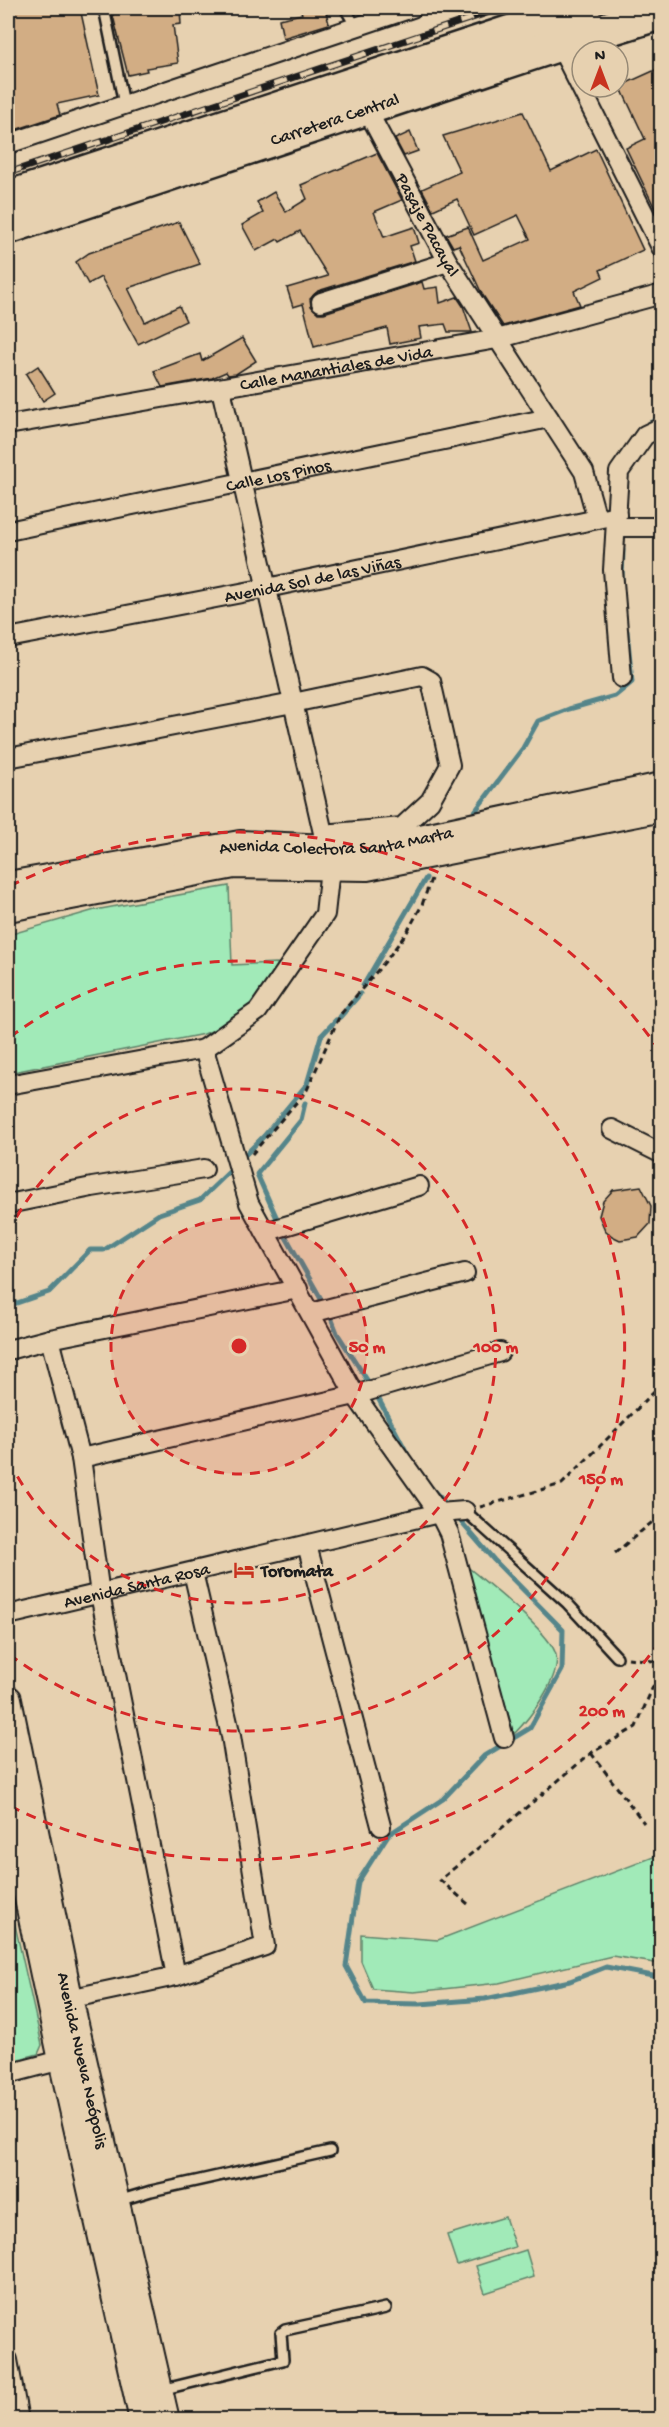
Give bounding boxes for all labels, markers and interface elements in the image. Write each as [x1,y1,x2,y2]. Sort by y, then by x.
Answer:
north arrow [570,39,630,99]
text: N [595,48,606,67]
street label: Carretera Central [268,90,402,152]
street label: Pasaje Pacayal [389,169,463,281]
street label: Calle Manantiales de Vida [239,342,435,397]
street label: Calle Los Pinos [224,456,334,498]
street label: Avenida Sol de las Viñas [223,552,404,609]
street label: Avenida Colectora Santa Marta [217,823,456,861]
centre of rings [229,1336,249,1356]
text: 50 m [349,1338,386,1359]
text: 100 m [473,1338,519,1359]
text: 150 m [578,1470,623,1491]
hotel icon: Toromata [232,1558,256,1582]
street label: Avenida Santa Rosa [62,1559,213,1614]
place label: Toromata [259,1562,334,1583]
text: 200 m [579,1702,625,1723]
street label: Avenida Nueva Neópolis [51,1971,112,2152]

